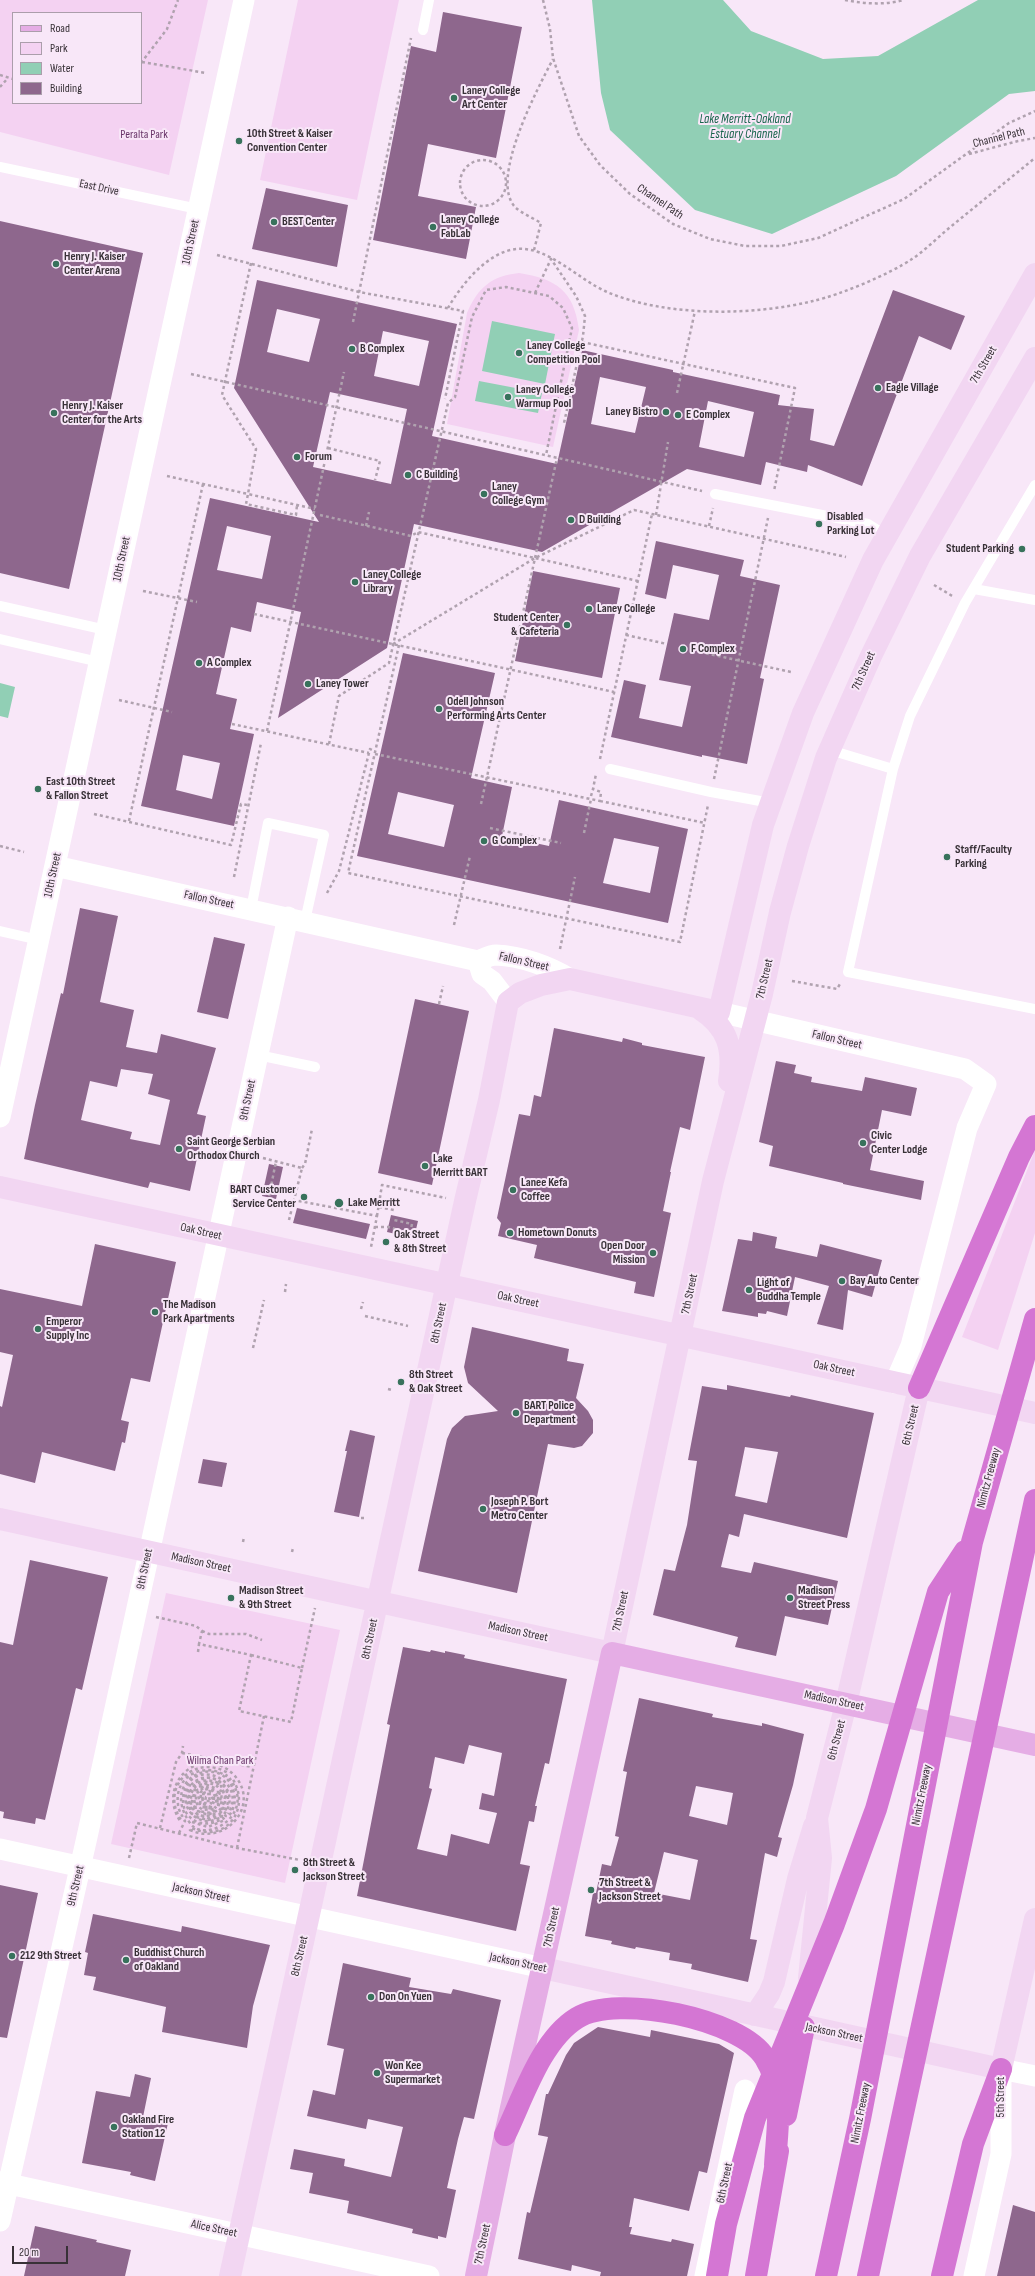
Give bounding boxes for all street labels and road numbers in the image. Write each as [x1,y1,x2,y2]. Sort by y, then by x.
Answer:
street label: Channel Path [971,125,1027,151]
street label: East Drive [78,177,120,199]
street label: Channel Path [634,181,686,223]
street label: 10th Street [179,218,203,266]
street label: 7th Street [968,344,1000,386]
street label: 10th Street [110,535,134,583]
street label: 7th Street [849,649,879,693]
street label: 10th Street [41,851,65,899]
street label: Fallon Street [183,888,235,912]
street label: Fallon Street [498,949,550,975]
street label: 7th Street [753,957,777,1001]
street label: Fallon Street [811,1027,863,1053]
street label: 9th Street [237,1078,259,1122]
street label: Oak Street [179,1220,223,1244]
street label: 7th Street [679,1272,701,1316]
street label: Oak Street [496,1289,540,1311]
street label: 8th Street [428,1301,450,1345]
street label: Oak Street [812,1358,856,1380]
street label: 6th Street [899,1403,923,1447]
street label: Nimitz Freeway [974,1446,1004,1510]
street label: 9th Street [134,1547,156,1591]
street label: Madison Street [170,1550,232,1576]
street label: 7th Street [610,1589,632,1633]
street label: 8th Street [359,1617,381,1661]
street label: Madison Street [487,1619,549,1645]
street label: Madison Street [803,1688,865,1714]
street label: 6th Street [825,1718,849,1762]
street label: Nimitz Freeway [909,1763,935,1827]
street label: 9th Street [64,1864,88,1908]
street label: Jackson Street [171,1880,231,1906]
street label: 7th Street [541,1905,563,1949]
street label: 8th Street [288,1934,312,1978]
street label: Jackson Street [488,1950,548,1976]
street label: Jackson Street [804,2020,864,2046]
street label: 5th Street [994,2077,1008,2117]
street label: Nimitz Freeway [848,2081,874,2145]
street label: 6th Street [714,2161,736,2205]
street label: Alice Street [190,2217,238,2241]
street label: 7th Street [472,2222,494,2266]

